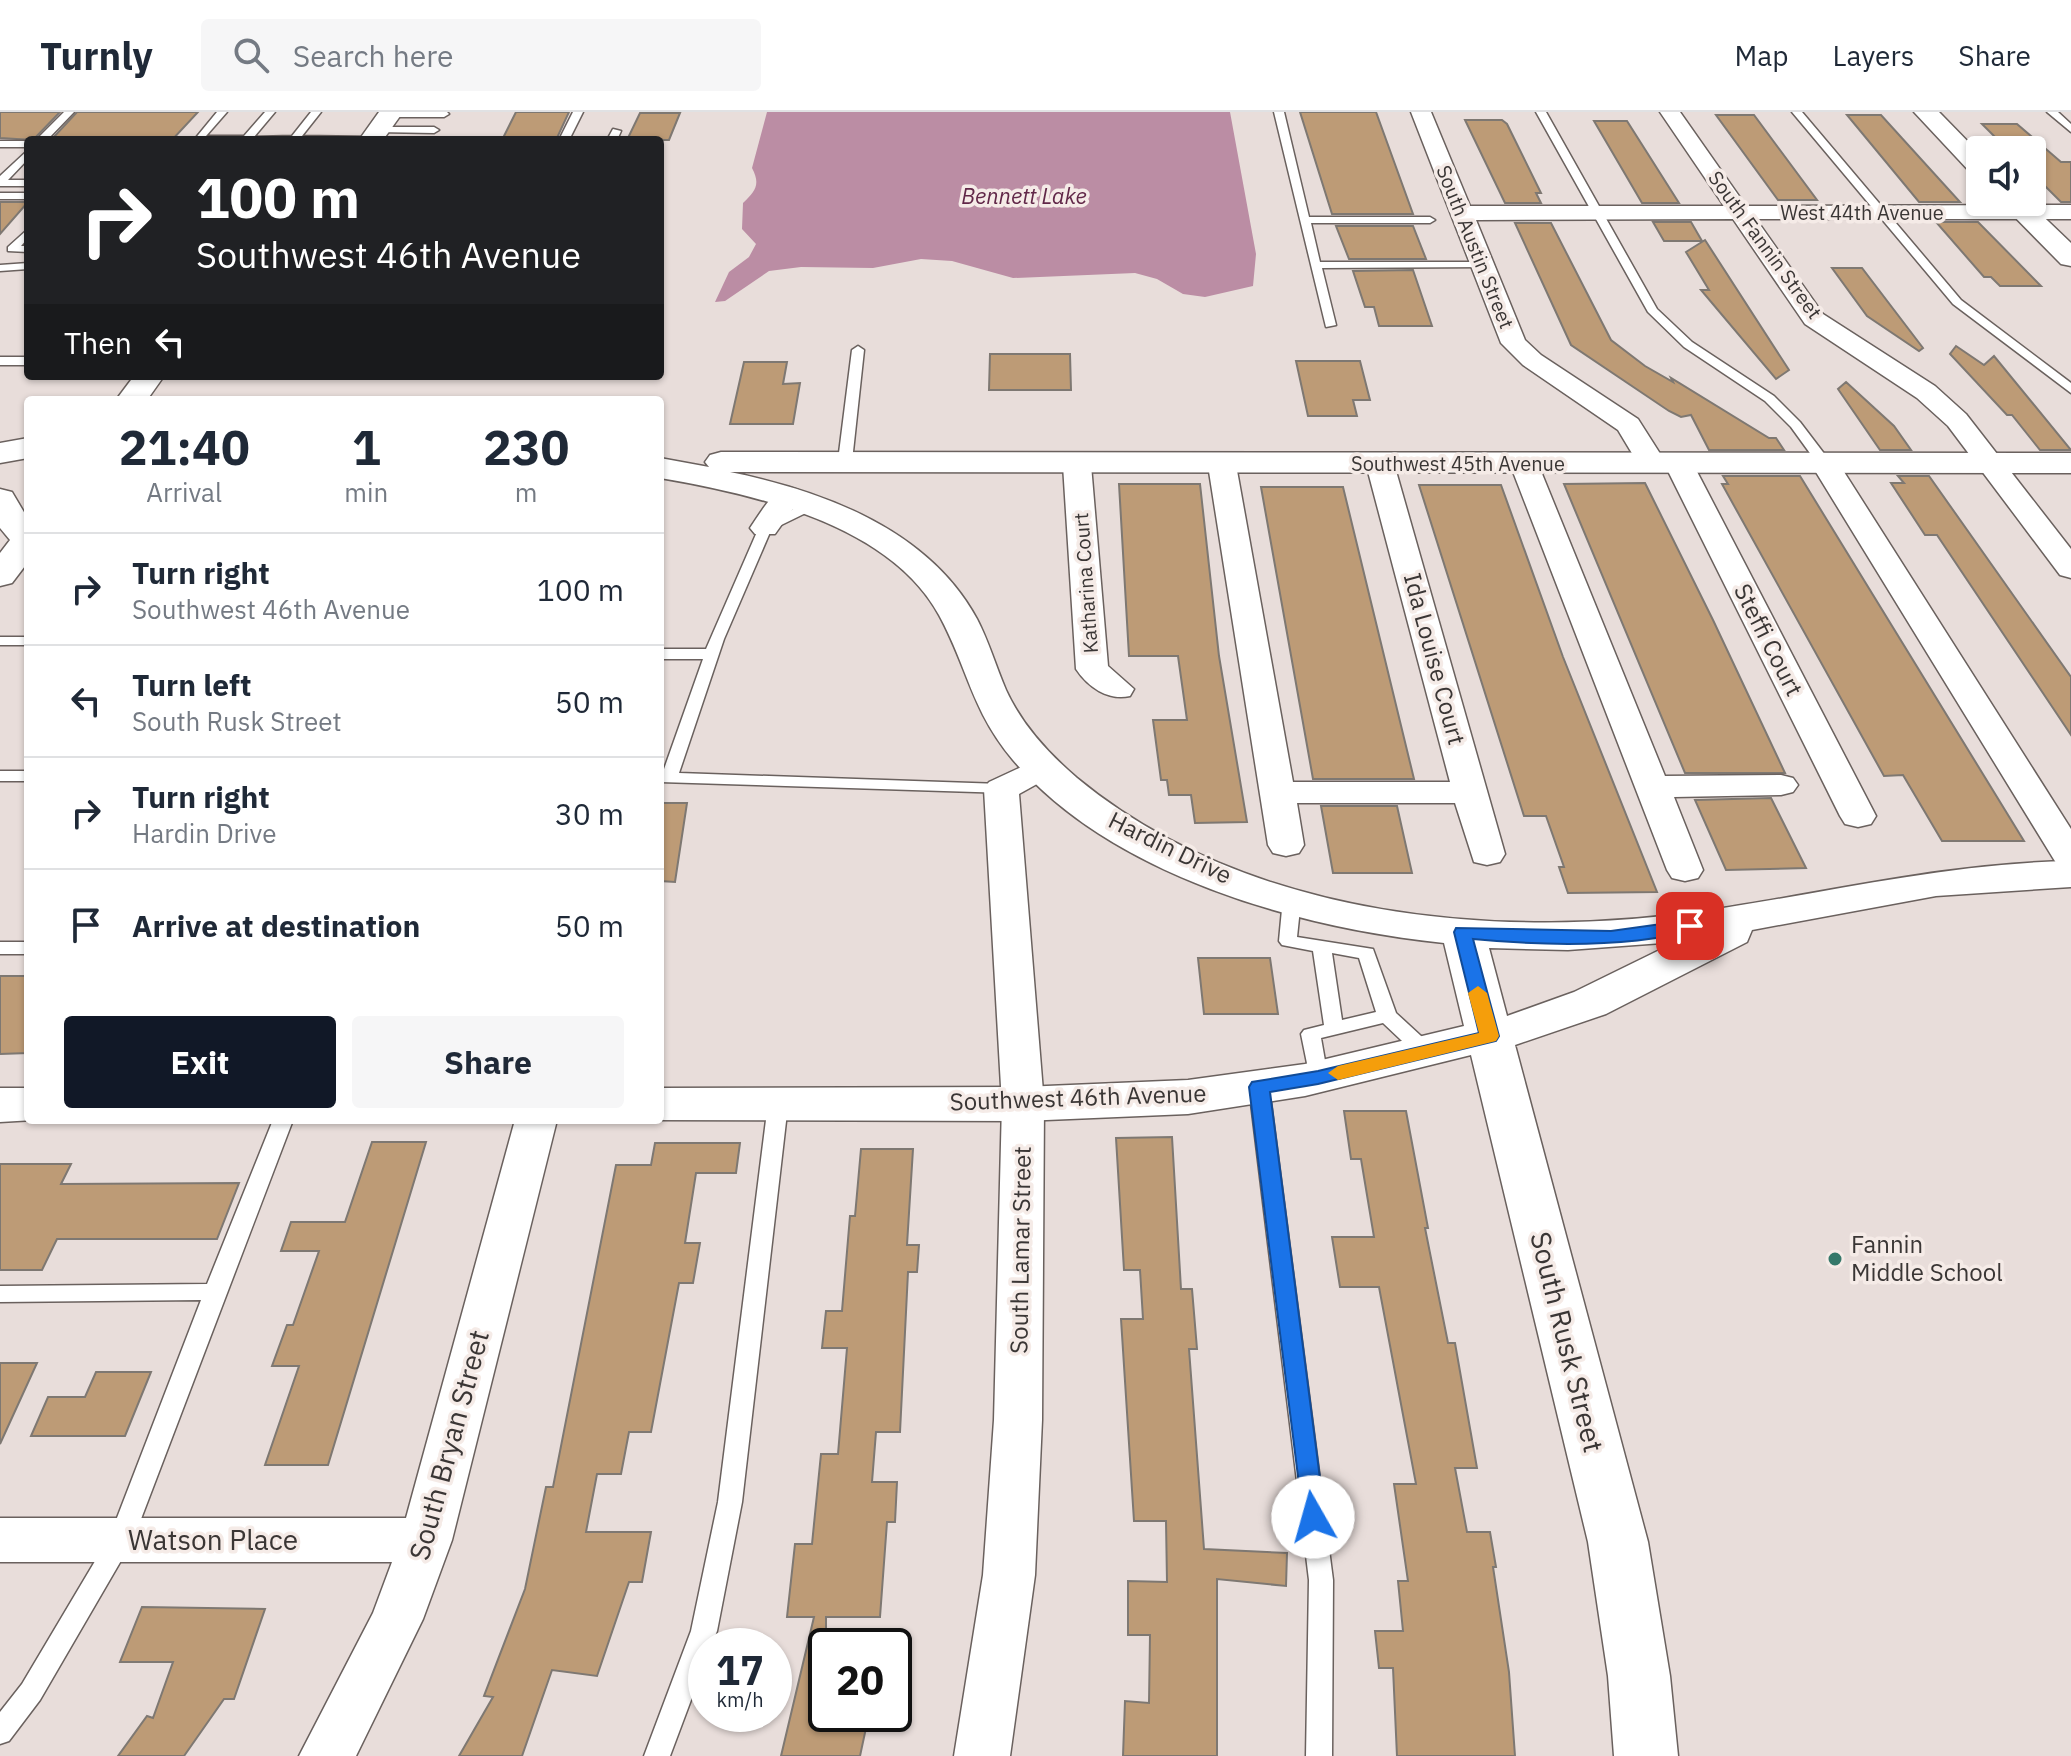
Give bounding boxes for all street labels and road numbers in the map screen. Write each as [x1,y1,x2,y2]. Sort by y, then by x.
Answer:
street label: South Austin Street [1430,161,1521,333]
street label: South Fannin Street [1702,165,1828,324]
street label: West 44th Avenue [1780,199,1944,226]
street label: Southwest 45th Avenue [1351,450,1565,477]
street label: Katharina Court [1067,512,1104,654]
street label: Ida Louise Court [1397,569,1473,748]
street label: Steffi Court [1727,578,1811,701]
street label: Hardin Drive [1103,803,1237,891]
street label: Southwest 46th Avenue [949,1077,1207,1117]
street label: South Lamar Street [1002,1146,1038,1354]
street label: South Rusk Street [1522,1228,1613,1456]
street label: South Bryan Street [400,1326,497,1564]
street label: Watson Place [128,1521,298,1558]

